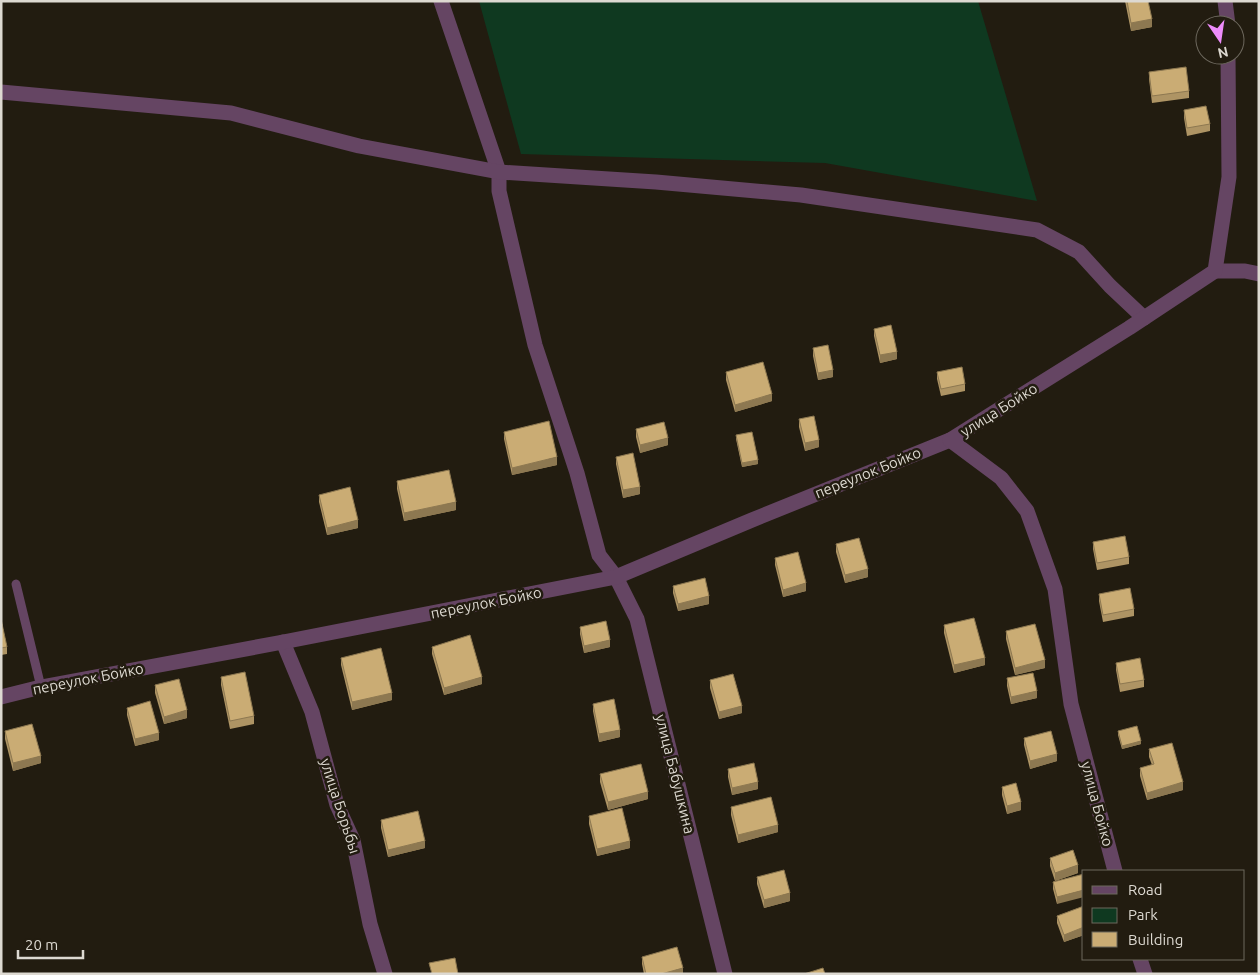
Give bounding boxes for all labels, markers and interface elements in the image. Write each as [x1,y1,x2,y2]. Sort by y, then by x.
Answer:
north arrow [1195,15,1245,65]
text: N [1216,44,1230,62]
street label: улица Бойко [957,379,1040,440]
street label: переулок Бойко [812,444,923,502]
street label: переулок Бойко [429,583,543,622]
street label: переулок Бойко [31,659,145,698]
street label: улица Бабушкина [652,712,699,835]
street label: улица Борьбы [317,756,364,856]
street label: улица Бойко [1078,759,1117,848]
legend [1082,870,1245,960]
text: Road [1128,881,1163,898]
text: Park [1128,906,1158,923]
scale bar [18,928,82,960]
text: Building [1128,931,1183,948]
text: 20 m [25,936,58,953]

